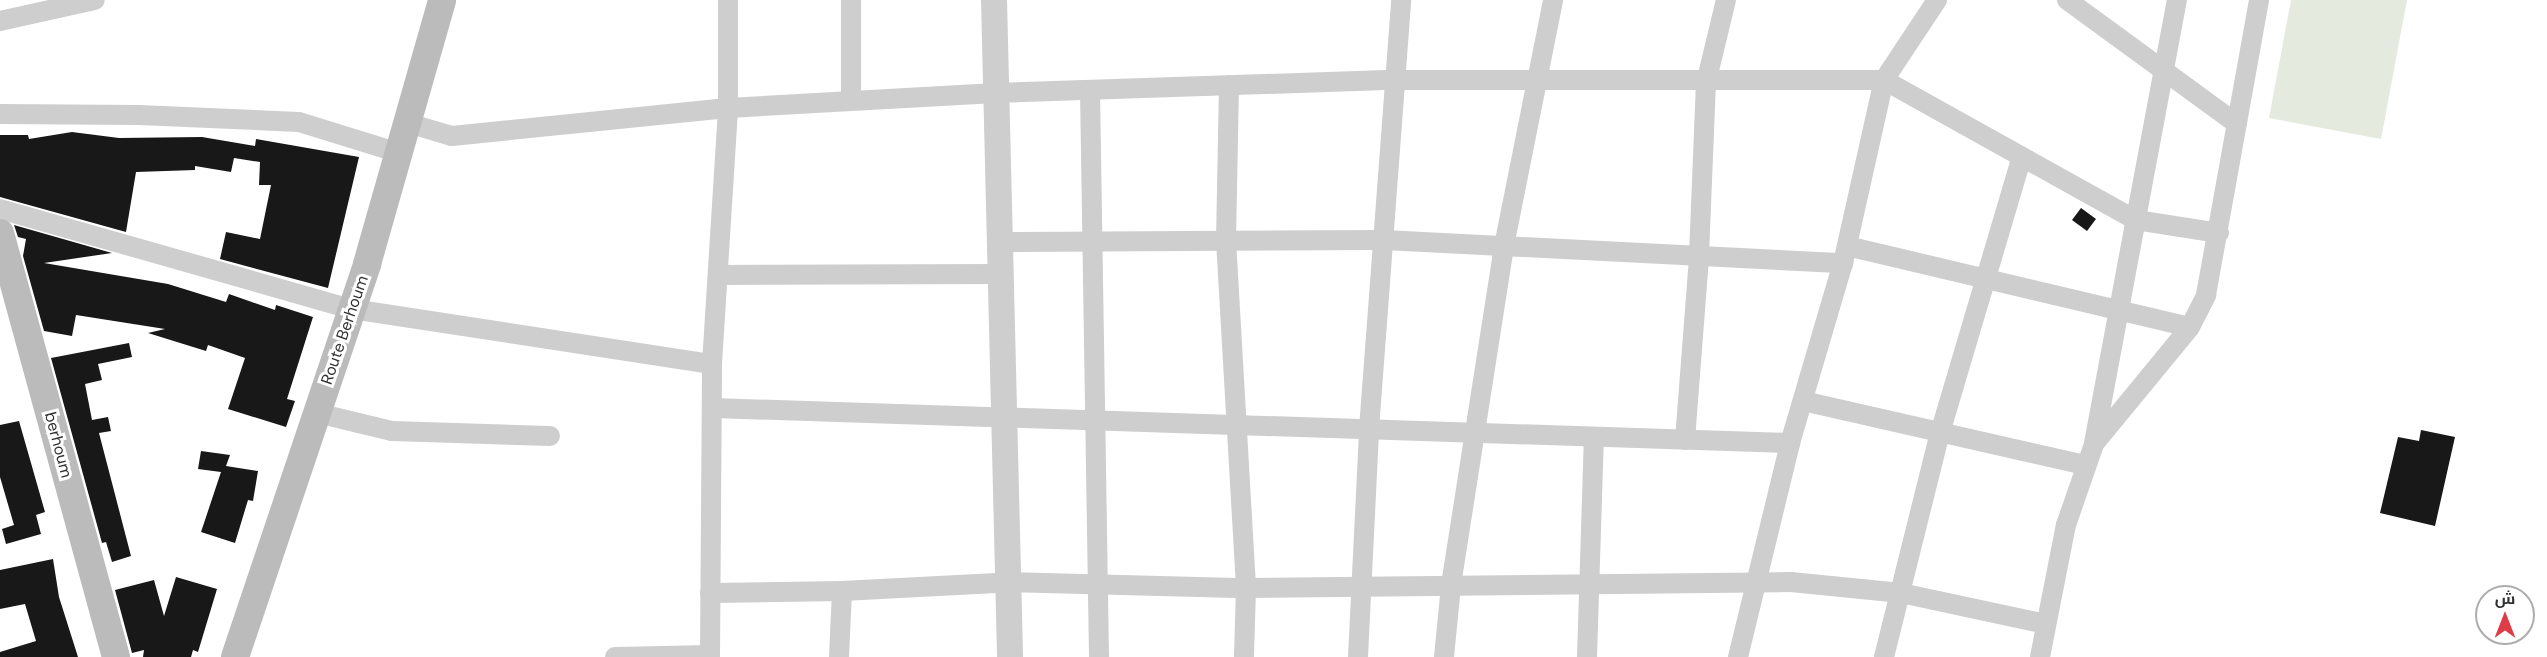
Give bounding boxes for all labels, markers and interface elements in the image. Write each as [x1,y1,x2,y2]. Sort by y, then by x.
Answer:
street label: Route Berhoum [317,273,373,387]
street label: berhoum [40,410,76,480]
north arrow [2475,585,2535,645]
text: ش [2495,588,2515,609]

